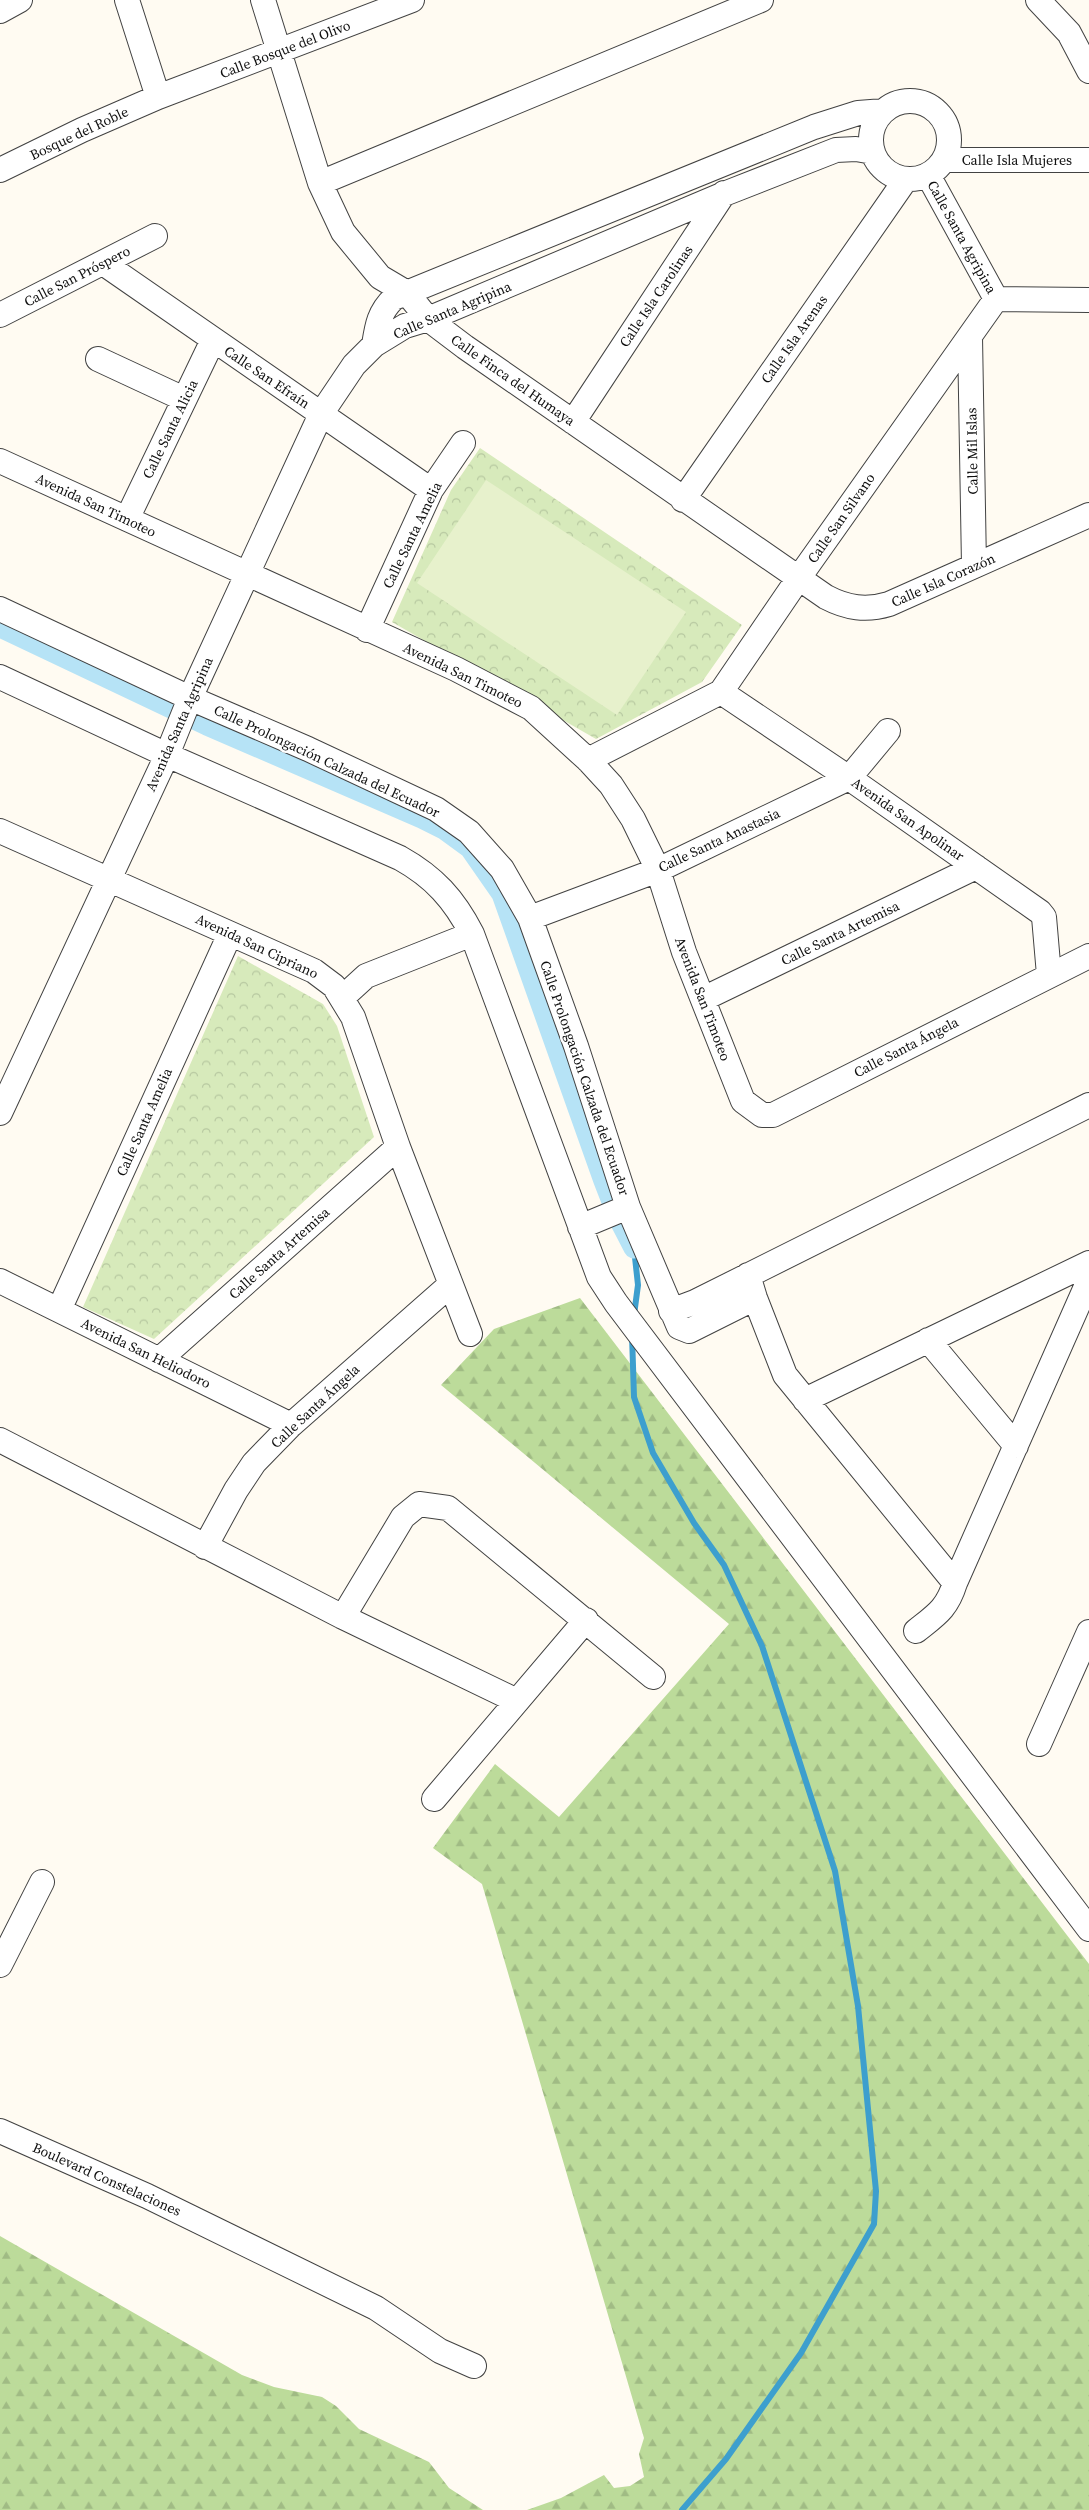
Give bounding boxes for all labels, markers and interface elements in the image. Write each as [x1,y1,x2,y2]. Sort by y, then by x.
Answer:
street label: Calle Bosque del Olivo [217,15,353,83]
street label: Bosque del Roble [26,101,132,165]
street label: Calle Isla Mujeres [962,150,1072,170]
street label: Calle Santa Agripina [923,177,1002,298]
street label: Calle San Próspero [20,240,134,311]
street label: Calle Isla Carolinas [614,241,698,351]
street label: Calle Santa Agripina [390,276,515,344]
street label: Calle Isla Arenas [756,291,832,387]
street label: Calle Finca del Humaya [447,330,580,431]
street label: Calle San Efraín [220,341,314,413]
street label: Calle Santa Alicia [137,375,203,482]
street label: Calle Mil Islas [961,407,983,495]
street label: Avenida San Timoteo [32,468,160,542]
street label: Calle San Silvano [802,469,880,567]
street label: Calle Santa Amelia [377,477,447,592]
street label: Calle Isla Corazón [888,548,999,612]
street label: Avenida San Timoteo [400,637,527,713]
street label: Avenida Santa Agripina [140,653,218,794]
street label: Calle Prolongación Calzada del Ecuador [211,700,443,822]
street label: Avenida San Apolinar [848,772,969,866]
street label: Calle Santa Anastasia [655,803,784,877]
street label: Calle Santa Artemisa [777,895,903,970]
street label: Avenida San Cipriano [192,909,322,983]
street label: Avenida San Timoteo [670,934,736,1064]
street label: Calle Prolongación Calzada del Ecuador [535,958,635,1198]
street label: Calle Santa Ángela [850,1012,963,1082]
street label: Calle Santa Amelia [111,1064,177,1179]
street label: Calle Santa Artemisa [224,1202,334,1304]
street label: Avenida San Heliodoro [78,1313,215,1393]
street label: Calle Santa Ángela [266,1359,365,1453]
street label: Boulevard Constelaciones [30,2137,184,2221]

